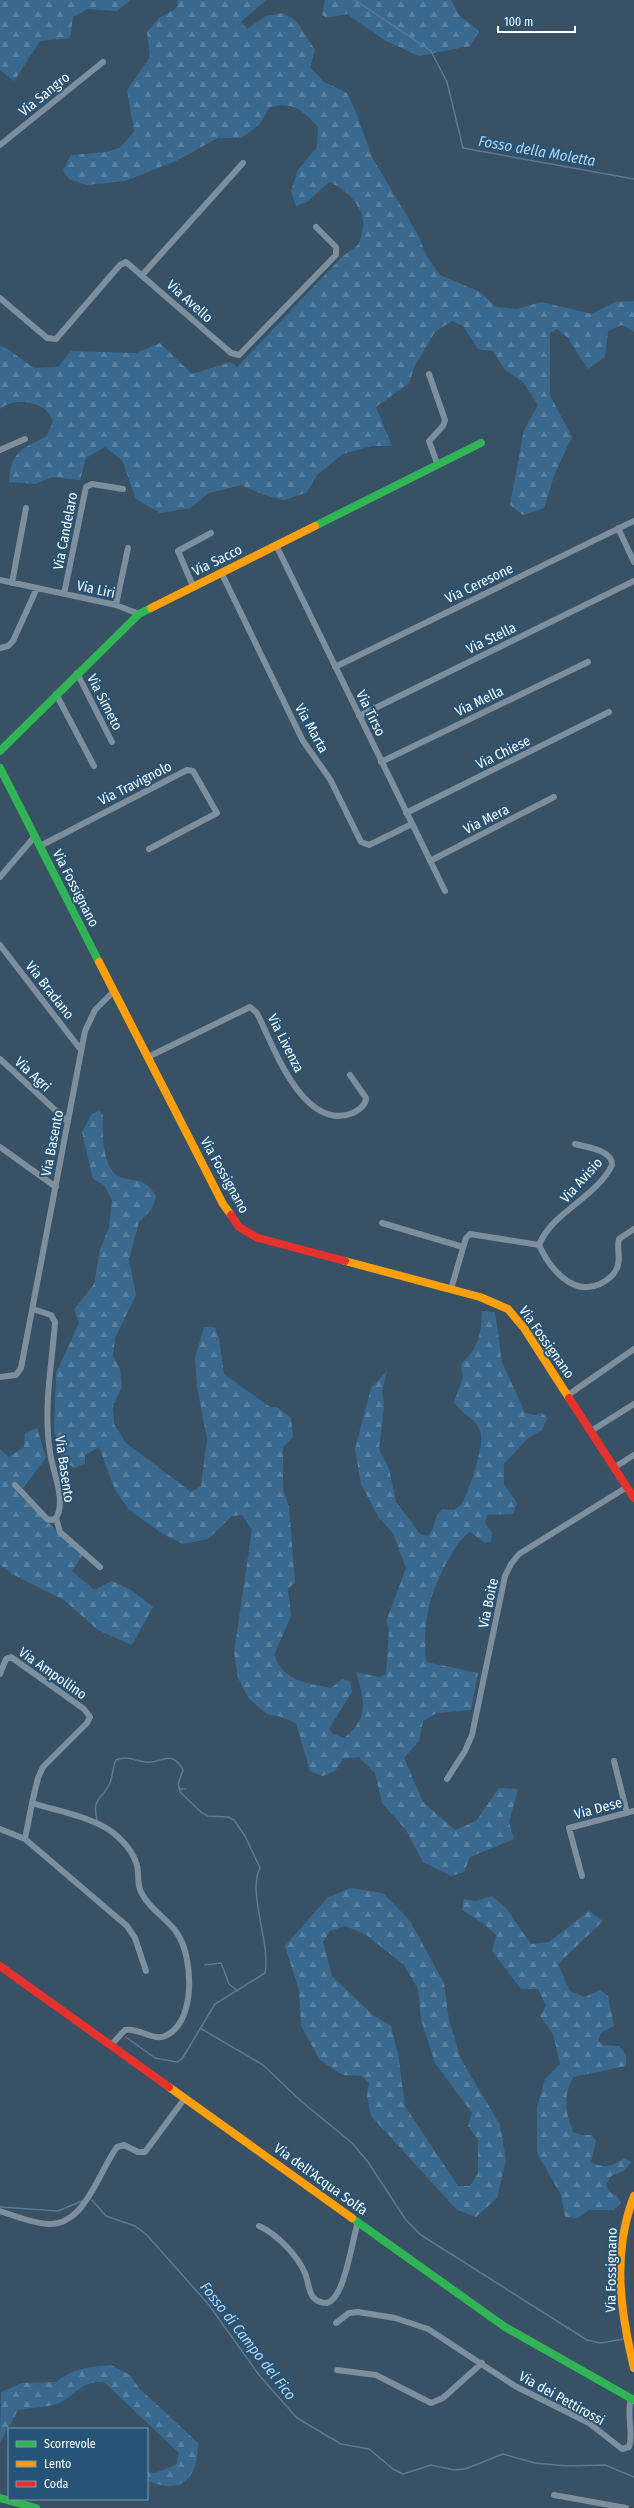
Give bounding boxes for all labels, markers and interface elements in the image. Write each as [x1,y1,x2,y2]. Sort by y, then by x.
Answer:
scale bar [498,8,575,34]
text: 100 m [504,15,533,29]
street label: Via Sangro [15,69,73,120]
water label: Fosso della Moletta [477,132,597,170]
street label: Via Avello [163,276,216,326]
street label: Via Candelaro [50,491,81,571]
street label: Via Sacco [189,541,245,580]
street label: Via Ceresone [442,560,516,607]
street label: Via Liri [75,577,117,602]
street label: Via Stella [464,619,519,658]
street label: Via Simeto [83,671,126,733]
street label: Via Mella [452,682,506,720]
street label: Via Tirso [352,688,389,739]
street label: Via Marta [291,701,332,756]
street label: Via Chiese [473,732,533,773]
street label: Via Travignolo [96,758,175,809]
street label: Via Mera [461,801,512,838]
street label: Via Fossignano [49,847,102,930]
street label: Via Bradano [22,958,78,1023]
street label: Via Livenza [264,1011,308,1075]
street label: Via Agri [11,1053,54,1095]
street label: Via Basento [38,1108,67,1178]
street label: Via Fossignano [197,1134,253,1216]
street label: Via Avisio [557,1154,606,1206]
street label: Via Fossignano [515,1303,578,1382]
street label: Via Basento [51,1435,78,1504]
street label: Via Boite [475,1576,502,1630]
street label: Via Ampollino [15,1644,90,1703]
street label: Via Dese [572,1794,624,1823]
street label: Via dell'Acqua Solfa [271,2140,371,2219]
street label: Via Fossignano [602,2228,621,2313]
water label: Fosso di Campo del Fico [196,2278,300,2404]
street label: Via dei Pettirossi [516,2368,608,2429]
legend [8,2428,148,2500]
text: Scorrevole [44,2437,96,2451]
text: Lento [44,2457,71,2471]
text: Coda [44,2477,69,2491]

